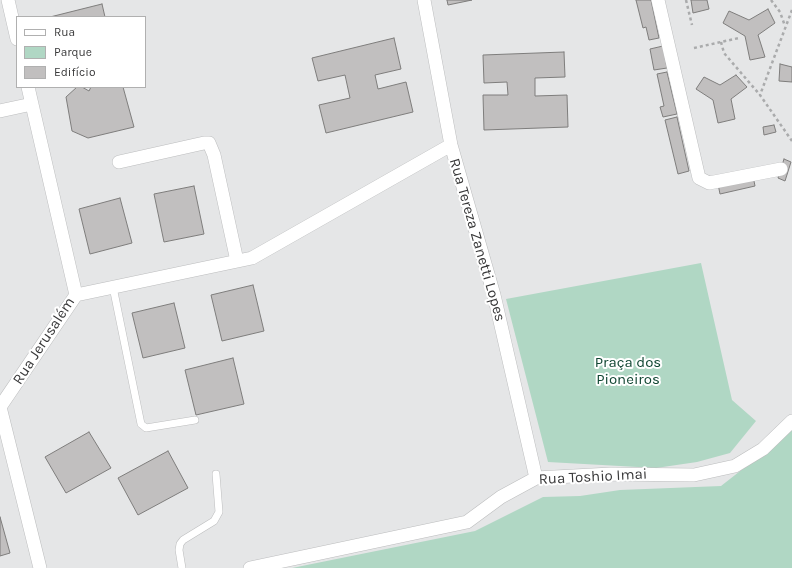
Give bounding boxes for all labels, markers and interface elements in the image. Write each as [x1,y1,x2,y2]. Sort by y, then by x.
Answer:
legend [16,16,146,88]
text: Rua [54,25,75,39]
text: Parque [54,45,92,59]
text: Edifício [54,65,95,79]
street label: Rua Tereza Zanetti Lopes [445,156,509,324]
street label: Rua Jerusalém [9,294,79,388]
park label: Praça dos Pioneiros [595,354,661,389]
street label: Rua Toshio Imai [538,465,648,489]

